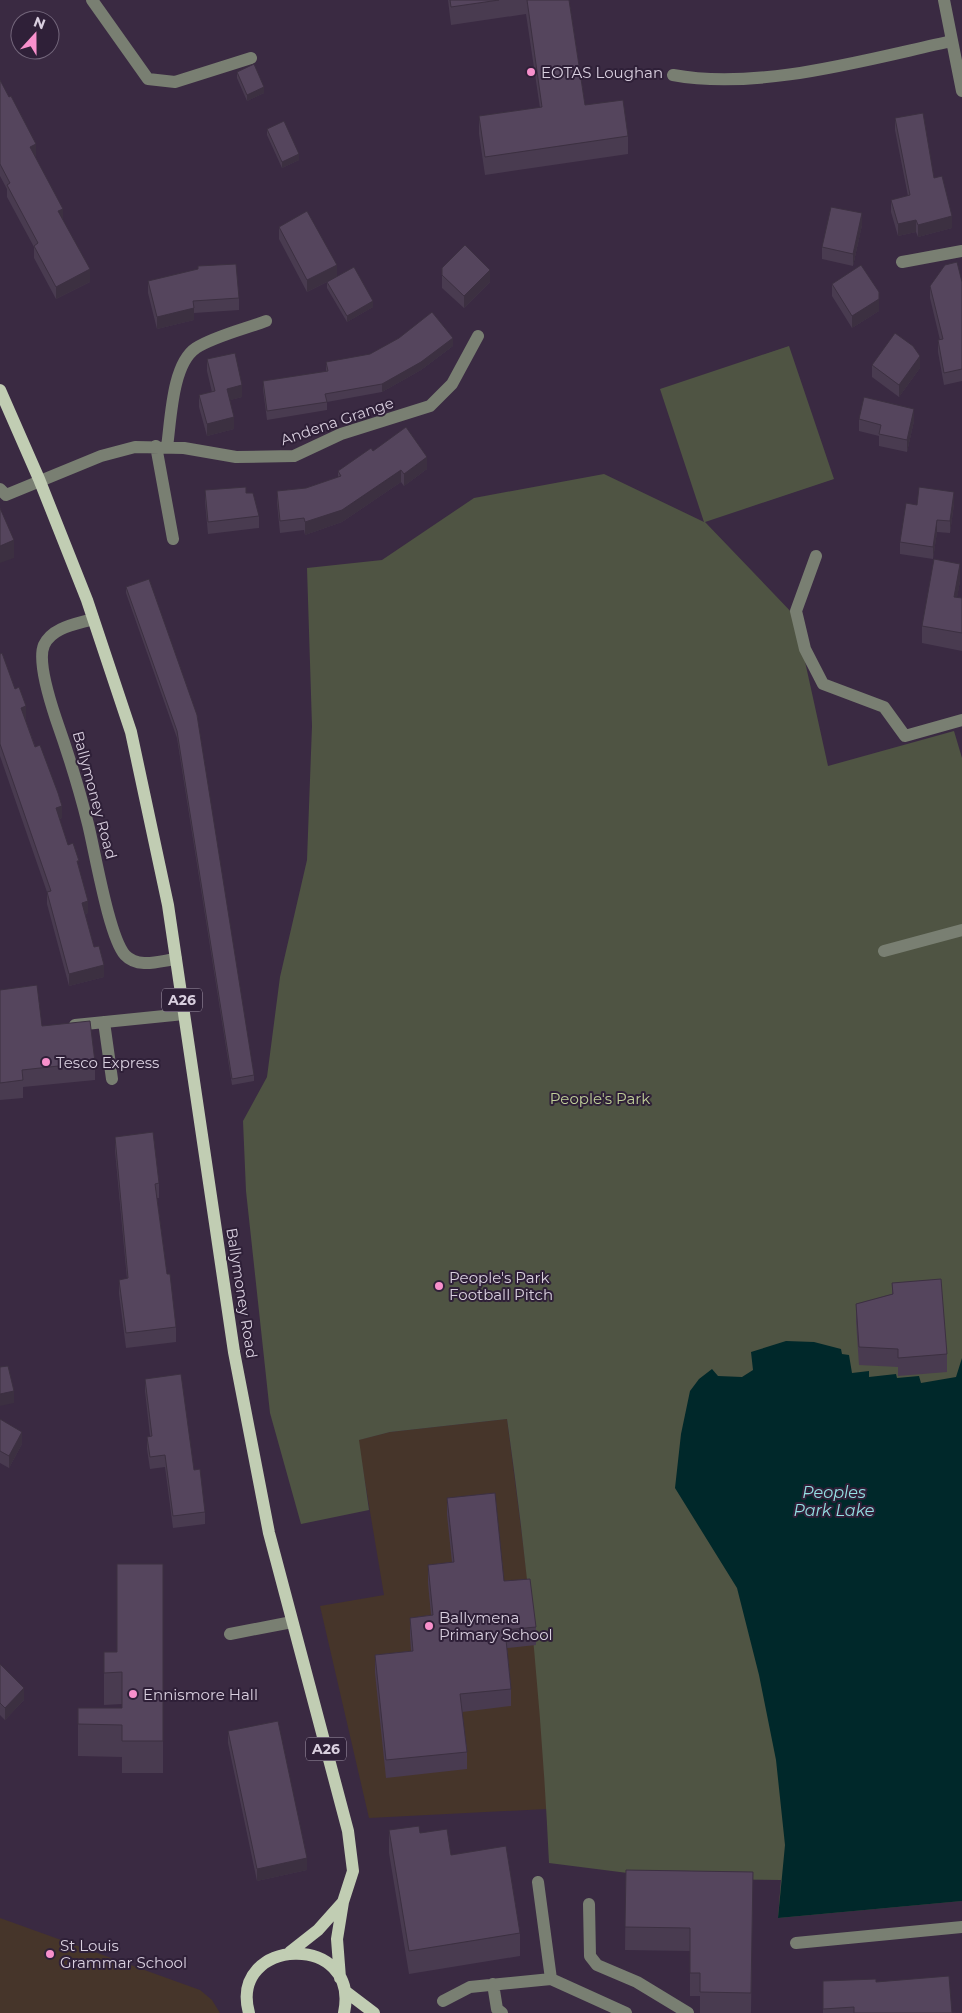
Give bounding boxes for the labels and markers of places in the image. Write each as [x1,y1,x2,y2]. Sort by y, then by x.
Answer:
place label: EOTAS Loughan [541,63,663,82]
marker: EOTAS Loughan [525,66,537,78]
place label: Tesco Express [56,1053,159,1072]
marker: Tesco Express [40,1056,52,1068]
place label: People's Park Football Pitch [449,1268,553,1304]
marker: People's Park Football Pitch [433,1280,445,1292]
place label: Ballymena Primary School [439,1608,553,1644]
marker: Ballymena Primary School [423,1620,435,1632]
place label: Ennismore Hall [143,1685,258,1704]
marker: Ennismore Hall [127,1688,139,1700]
place label: St Louis Grammar School [60,1936,187,1972]
marker: St Louis Grammar School [44,1948,56,1960]

